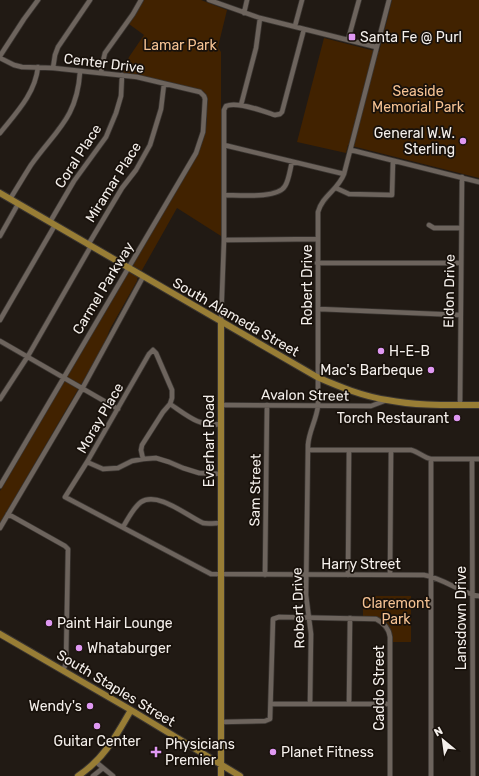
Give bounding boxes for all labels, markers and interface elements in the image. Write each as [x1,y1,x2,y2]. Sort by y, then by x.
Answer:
place label: Santa Fe @ Purl [360,29,462,46]
marker: Santa Fe @ Purl [347,32,357,42]
park label: Lamar Park [143,37,217,54]
street label: Center Drive [63,50,145,77]
park label: Seaside Memorial Park [372,83,465,116]
street label: Coral Place [51,121,105,191]
place label: General W.W. Sterling [374,125,455,158]
marker: General W.W. Sterling [458,136,468,146]
street label: Miramar Place [82,139,145,226]
street label: Carmel Parkway [69,239,138,338]
street label: Robert Drive [299,244,316,326]
street label: Eldon Drive [440,254,459,328]
street label: South Alameda Street [170,274,302,361]
place label: H-E-B [389,343,430,360]
marker: H-E-B [376,346,386,356]
place label: Mac's Barbeque [320,362,423,379]
marker: Mac's Barbeque [426,365,436,375]
street label: Moray Place [73,380,127,456]
street label: Avalon Street [261,386,350,405]
street label: Everhart Road [201,395,218,487]
place label: Torch Restaurant [337,410,450,427]
marker: Torch Restaurant [452,413,462,423]
street label: Sam Street [246,453,265,527]
street label: Harry Street [321,556,401,573]
street label: Lansdown Drive [453,566,470,670]
street label: Robert Drive [289,567,308,649]
park label: Claremont Park [362,595,430,628]
place label: Paint Hair Lounge [57,615,173,632]
marker: Paint Hair Lounge [44,618,54,628]
place label: Whataburger [87,640,172,657]
marker: Whataburger [74,643,84,653]
street label: Caddo Street [371,645,388,731]
street label: South Staples Street [53,646,178,731]
place label: Wendy's [29,698,82,715]
marker: Wendy's [85,701,95,711]
north arrow [423,720,463,760]
marker: Guitar Center [92,721,102,731]
text: N [432,724,445,739]
place label: Guitar Center [53,733,141,750]
place label: Physicians Premier [165,736,235,769]
place label: Planet Fitness [281,744,374,761]
marker: Physicians Premier [150,746,162,758]
marker: Planet Fitness [268,747,278,757]

